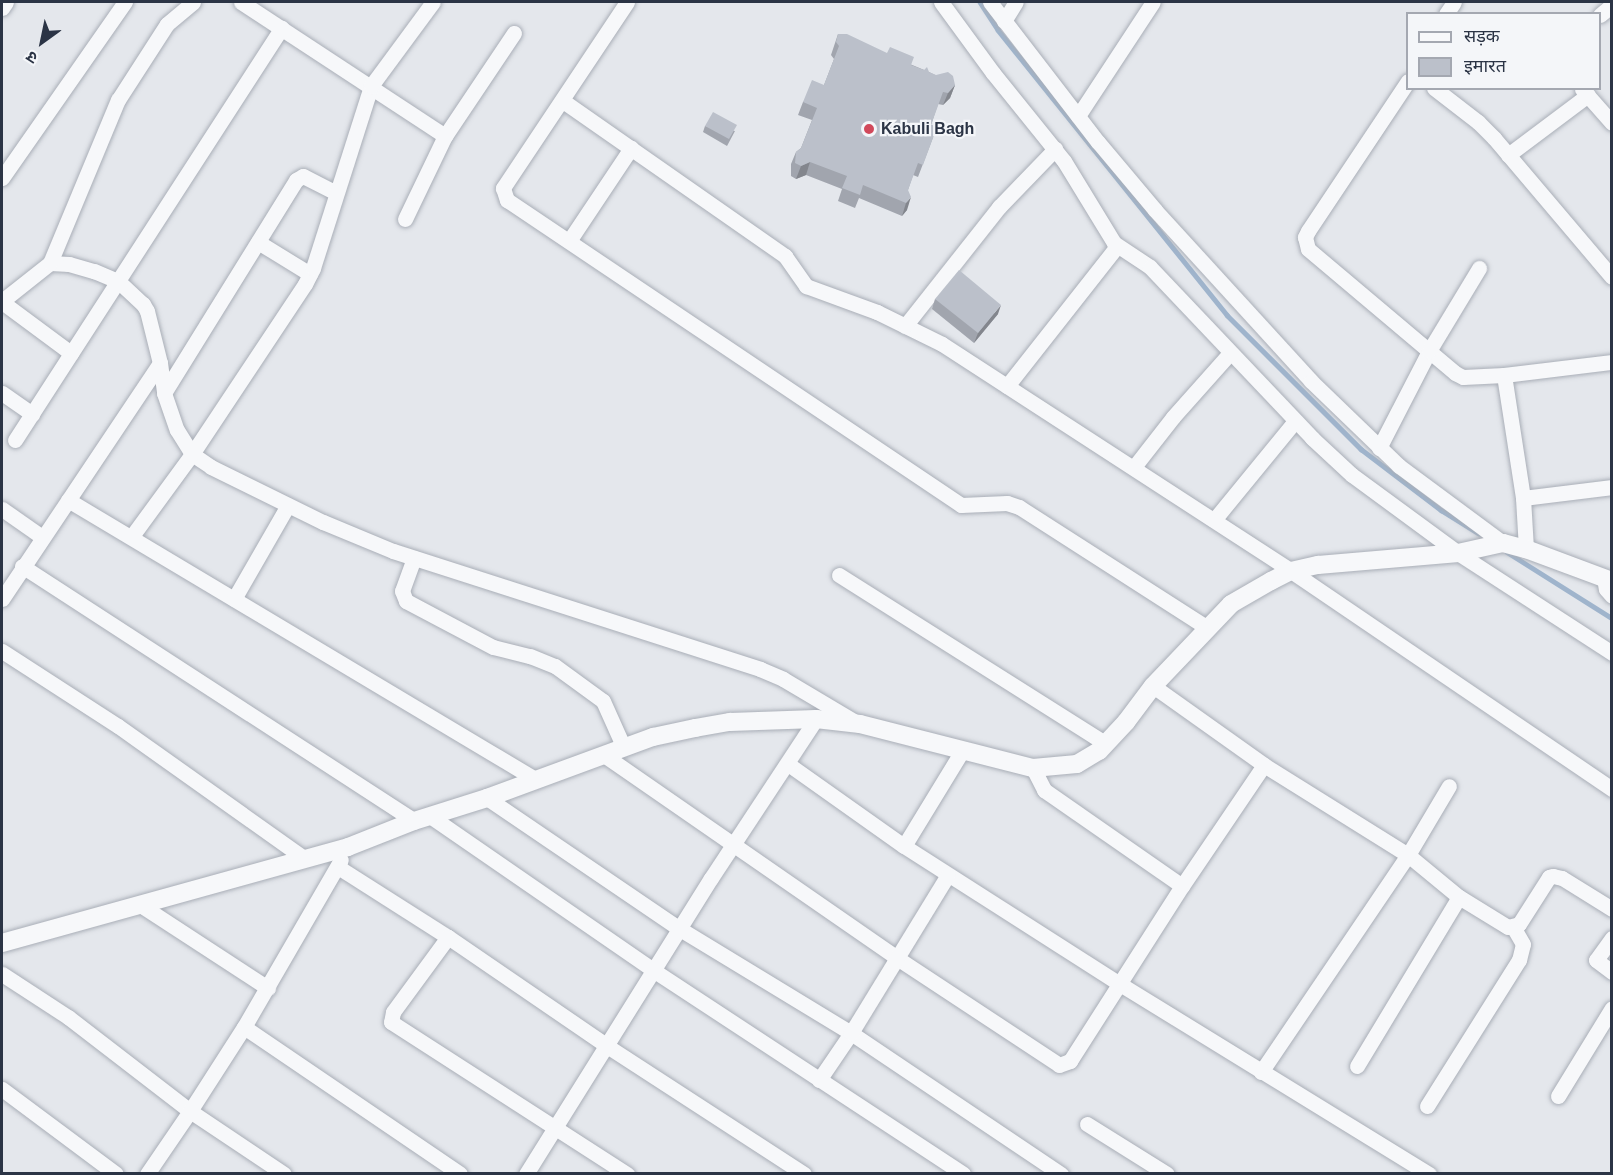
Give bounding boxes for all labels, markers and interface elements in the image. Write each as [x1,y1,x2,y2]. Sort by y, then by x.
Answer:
north arrow [12,12,72,72]
legend [1406,12,1601,90]
text: सड़क [1464,26,1500,46]
text: उ [23,48,40,67]
text: इमारत [1464,56,1506,76]
place label: Kabuli Bagh [881,119,974,139]
marker: Kabuli Bagh [862,122,876,136]

